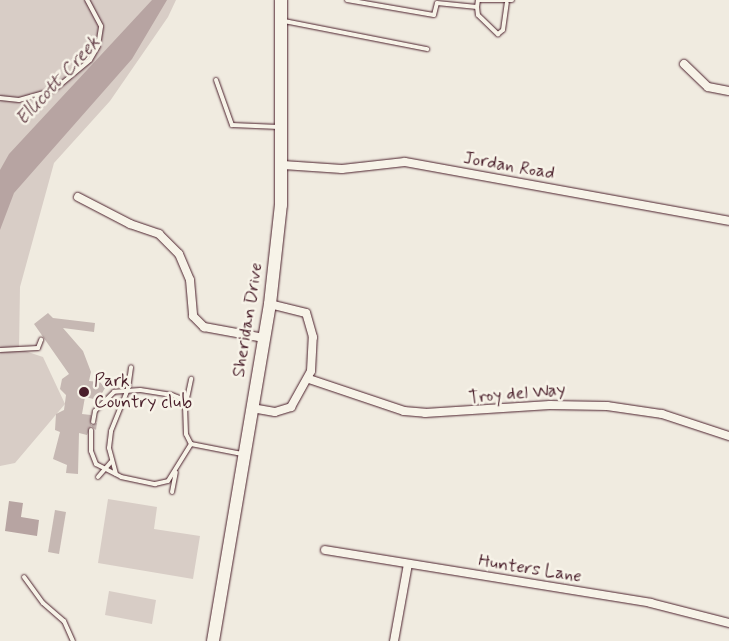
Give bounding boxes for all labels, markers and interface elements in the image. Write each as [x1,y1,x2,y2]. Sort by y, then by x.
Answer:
water label: Ellicott Creek [11,32,105,130]
street label: Jordan Road [462,147,556,185]
street label: Sheridan Drive [228,262,268,378]
place label: Park Country club [94,371,191,414]
street label: Troy del Way [467,379,567,409]
marker: Park Country club [78,386,90,398]
street label: Hunters Lane [476,550,584,588]

